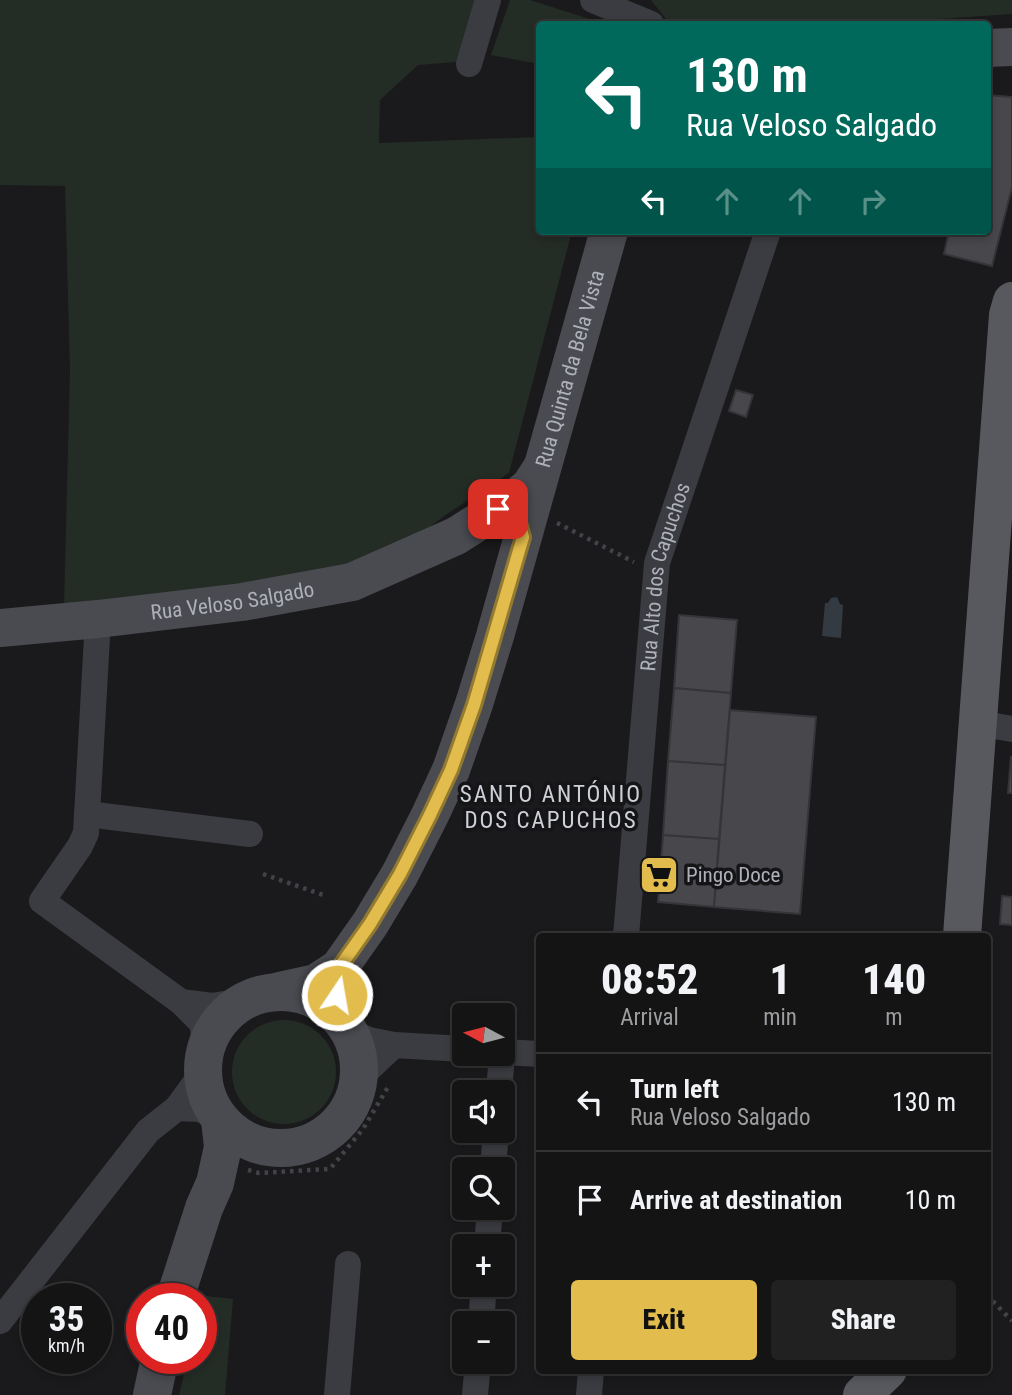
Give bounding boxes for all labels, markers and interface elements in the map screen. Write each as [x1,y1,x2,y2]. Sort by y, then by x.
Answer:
text: 130 m [686,47,808,104]
icon: left [571,49,662,140]
text: Rua Veloso Salgado [686,106,937,144]
icon: left [635,182,673,220]
icon: ahead [708,182,746,220]
icon: ahead [781,182,819,220]
icon: right [854,182,892,220]
street label: Rua Quinta da Bela Vista [531,267,609,470]
pin [468,479,528,539]
street label: Rua Alto dos Capuchos [636,480,695,672]
icon: arrive [479,490,517,528]
street label: Rua Veloso Salgado [149,577,316,625]
district label: SANTO ANTÓNIO DOS CAPUCHOS [460,780,642,834]
supermarket icon: Pingo Doce [638,854,680,896]
place label: Pingo Doce [686,863,781,887]
text: 08:52 [601,955,698,1004]
text: 1 [769,955,791,1004]
text: 140 [862,955,926,1004]
position arrow [300,958,374,1032]
north arrow [452,1003,514,1066]
map controls [452,1003,515,1374]
text: Arrival [620,1004,679,1031]
text: min [763,1004,797,1031]
text: m [885,1004,903,1031]
text: Turn left [630,1074,719,1104]
button: sound [452,1080,515,1143]
icon: left [571,1083,609,1121]
text: 130 m [892,1087,956,1117]
text: Rua Veloso Salgado [630,1104,810,1131]
button: search [452,1157,515,1220]
icon: arrive [571,1181,609,1219]
text: Arrive at destination [630,1185,842,1215]
text: 10 m [905,1185,956,1215]
button: + [452,1234,515,1297]
button: Exit [571,1280,757,1360]
button: Share [771,1280,956,1360]
speed limit sign: 40 [126,1283,217,1374]
text: 35 [49,1299,84,1340]
button: − [452,1311,515,1374]
text: km/h [48,1335,85,1356]

